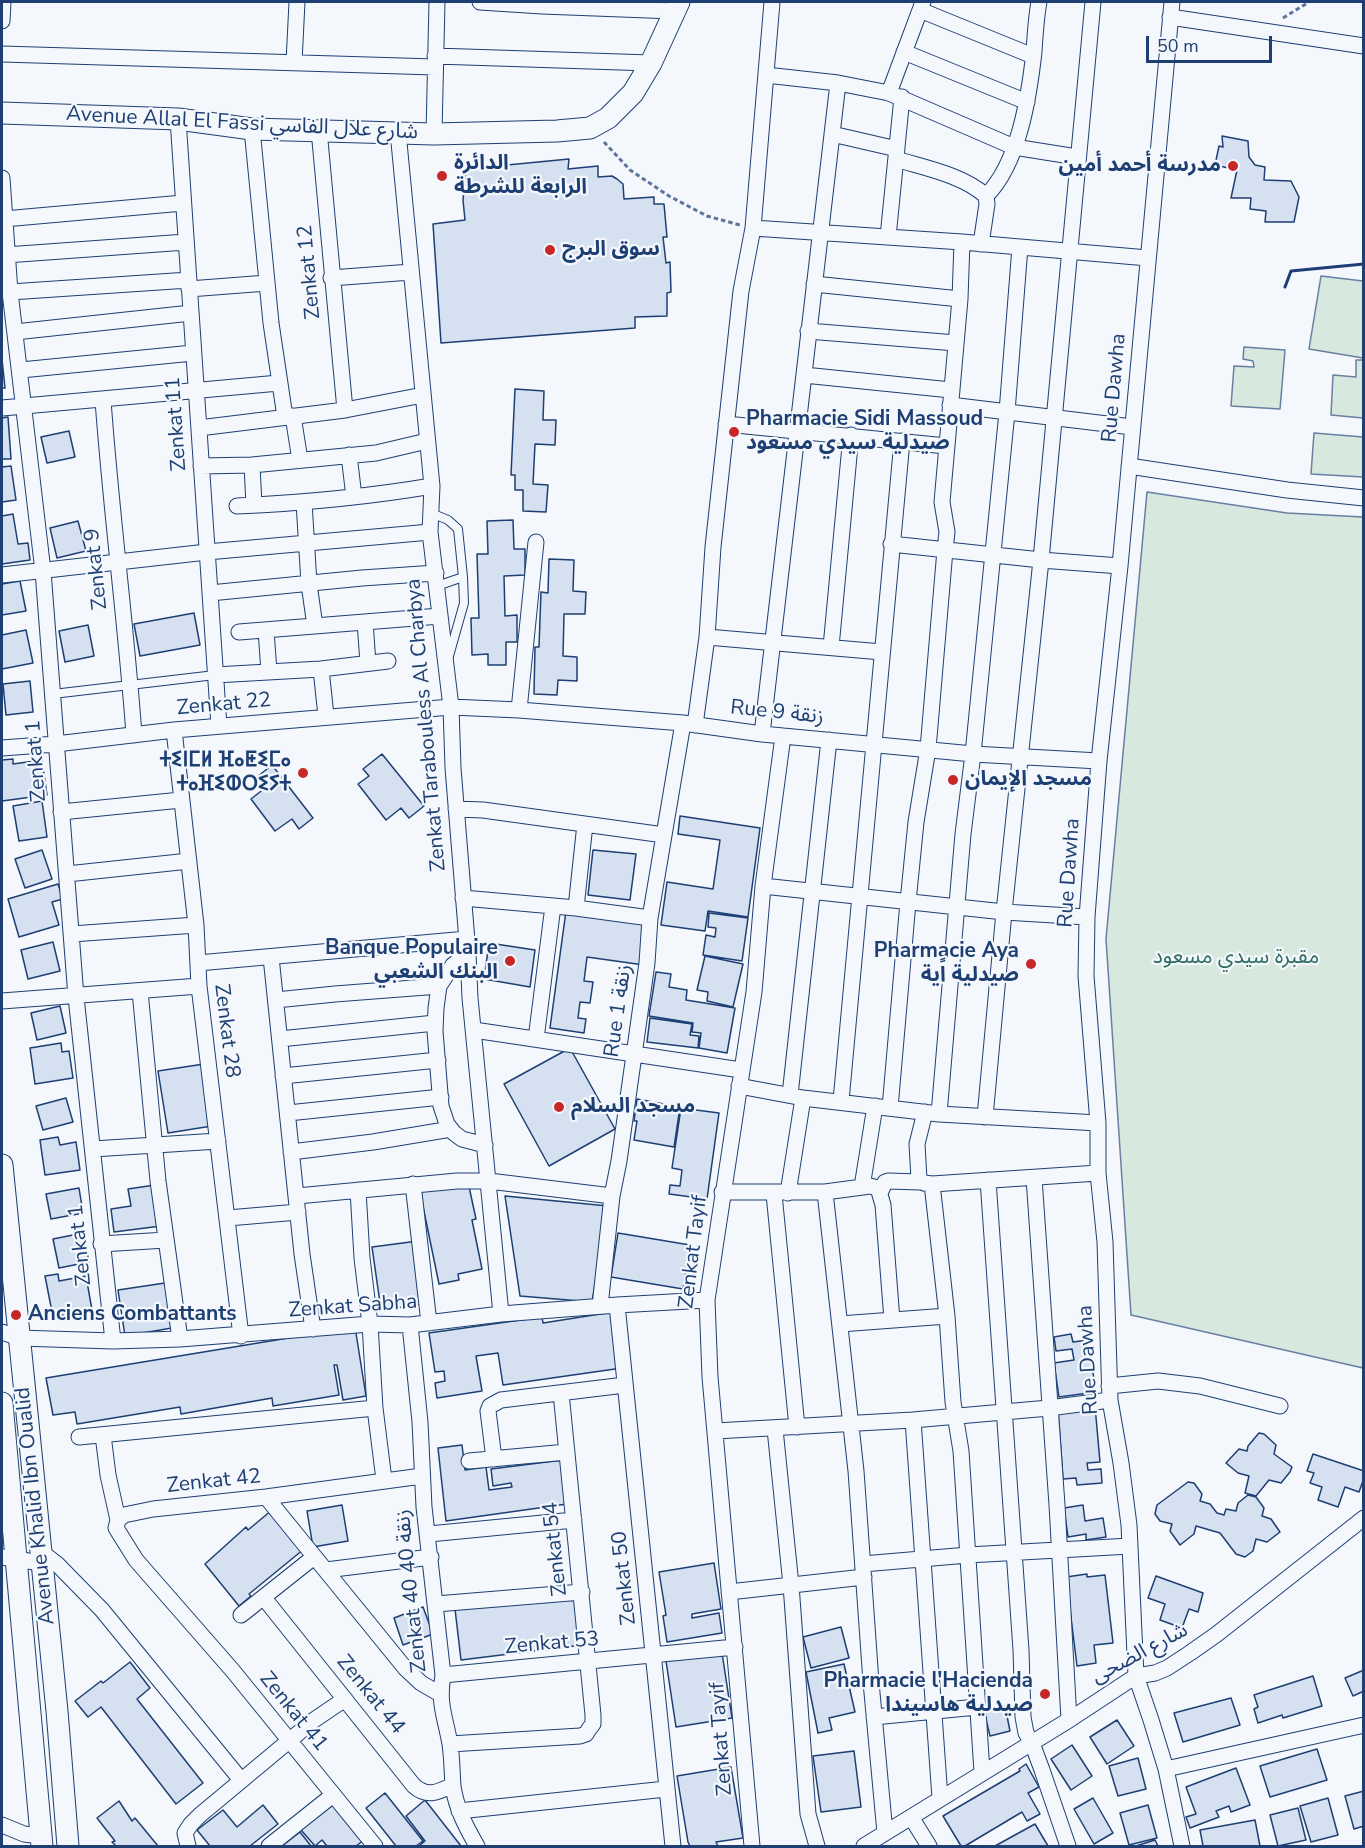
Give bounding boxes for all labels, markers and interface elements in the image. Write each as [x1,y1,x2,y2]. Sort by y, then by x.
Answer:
scale bar [1149,24,1275,62]
text: 50 m [1157,34,1199,58]
street label: Avenue Allal El Fassi شارع علال الفاسي [65,102,419,146]
place label: الدائرة الرابعة للشرطة [454,151,587,201]
place label: مدرسة أحمد أمين [1058,153,1221,179]
marker: مدرسة أحمد أمين [1226,159,1240,173]
marker: الدائرة الرابعة للشرطة [435,169,449,183]
street label: Zenkat 12 [293,224,327,320]
place label: سوق البرج [562,237,660,263]
marker: سوق البرج [543,243,557,257]
street label: Rue Dawha [1098,332,1132,444]
street label: Zenkat 11 [161,376,193,472]
place label: Pharmacie Sidi Massoud صيدلية سيدي مسعود [746,407,983,457]
marker: Pharmacie Sidi Massoud صيدلية سيدي مسعود [727,425,741,439]
street label: Zenkat 9 [80,527,114,611]
street label: Zenkat Tarabouless Al Charbya [402,577,452,873]
street label: Zenkat 22 [176,688,272,722]
street label: Rue 9 زنقة [729,696,825,730]
street label: Zenkat 1 [22,719,52,803]
place label: ⵜⵉⵏⵎⵍ ⴼⴰⵟⵉⵎⴰ ⵜⴰⴼⵉⵀⵔⵉⵢⵜ [160,748,291,798]
marker: ⵜⵉⵏⵎⵍ ⴼⴰⵟⵉⵎⴰ ⵜⴰⴼⵉⵀⵔⵉⵢⵜ [296,766,310,780]
place label: مسجد الإيمان [965,767,1092,793]
marker: مسجد الإيمان [946,773,960,787]
street label: Rue Dawha [1054,817,1086,929]
place label: Banque Populaire البنك الشعبي [325,936,498,986]
place label: Pharmacie Aya صيدلية اًية [874,939,1019,989]
park label: مقبرة سيدي مسعود [1153,945,1319,971]
marker: Banque Populaire البنك الشعبي [503,954,517,968]
marker: Pharmacie Aya صيدلية اًية [1024,957,1038,971]
street label: Rue 1 زنقة [600,963,638,1059]
street label: Zenkat 28 [208,983,244,1079]
place label: مسجد السلام [571,1094,695,1120]
marker: مسجد السلام [552,1100,566,1114]
street label: Zenkat Tayif [675,1194,713,1310]
street label: Zenkat 1 [64,1203,98,1287]
street label: Zenkat Sabha [288,1290,418,1324]
place label: Anciens Combattants [28,1302,237,1328]
street label: Rue Dawha [1074,1305,1104,1415]
marker: Anciens Combattants [9,1308,23,1322]
street label: Avenue Khalid Ibn Oualid [11,1386,61,1626]
street label: Zenkat 42 [166,1465,262,1499]
street label: Zenkat 54 [539,1501,573,1597]
street label: Zenkat 40 زنقة 40 [391,1508,433,1674]
street label: Zenkat 50 [608,1530,642,1626]
street label: شارع الضحى [1087,1618,1193,1690]
street label: Zenkat 53 [504,1627,600,1661]
street label: Zenkat 44 [330,1650,410,1740]
street label: Zenkat 41 [253,1667,333,1757]
place label: Pharmacie l'Hacienda صيدلية هاسيندا [824,1669,1033,1719]
street label: Zenkat Tayif [705,1681,739,1797]
marker: Pharmacie l'Hacienda صيدلية هاسيندا [1038,1687,1052,1701]

